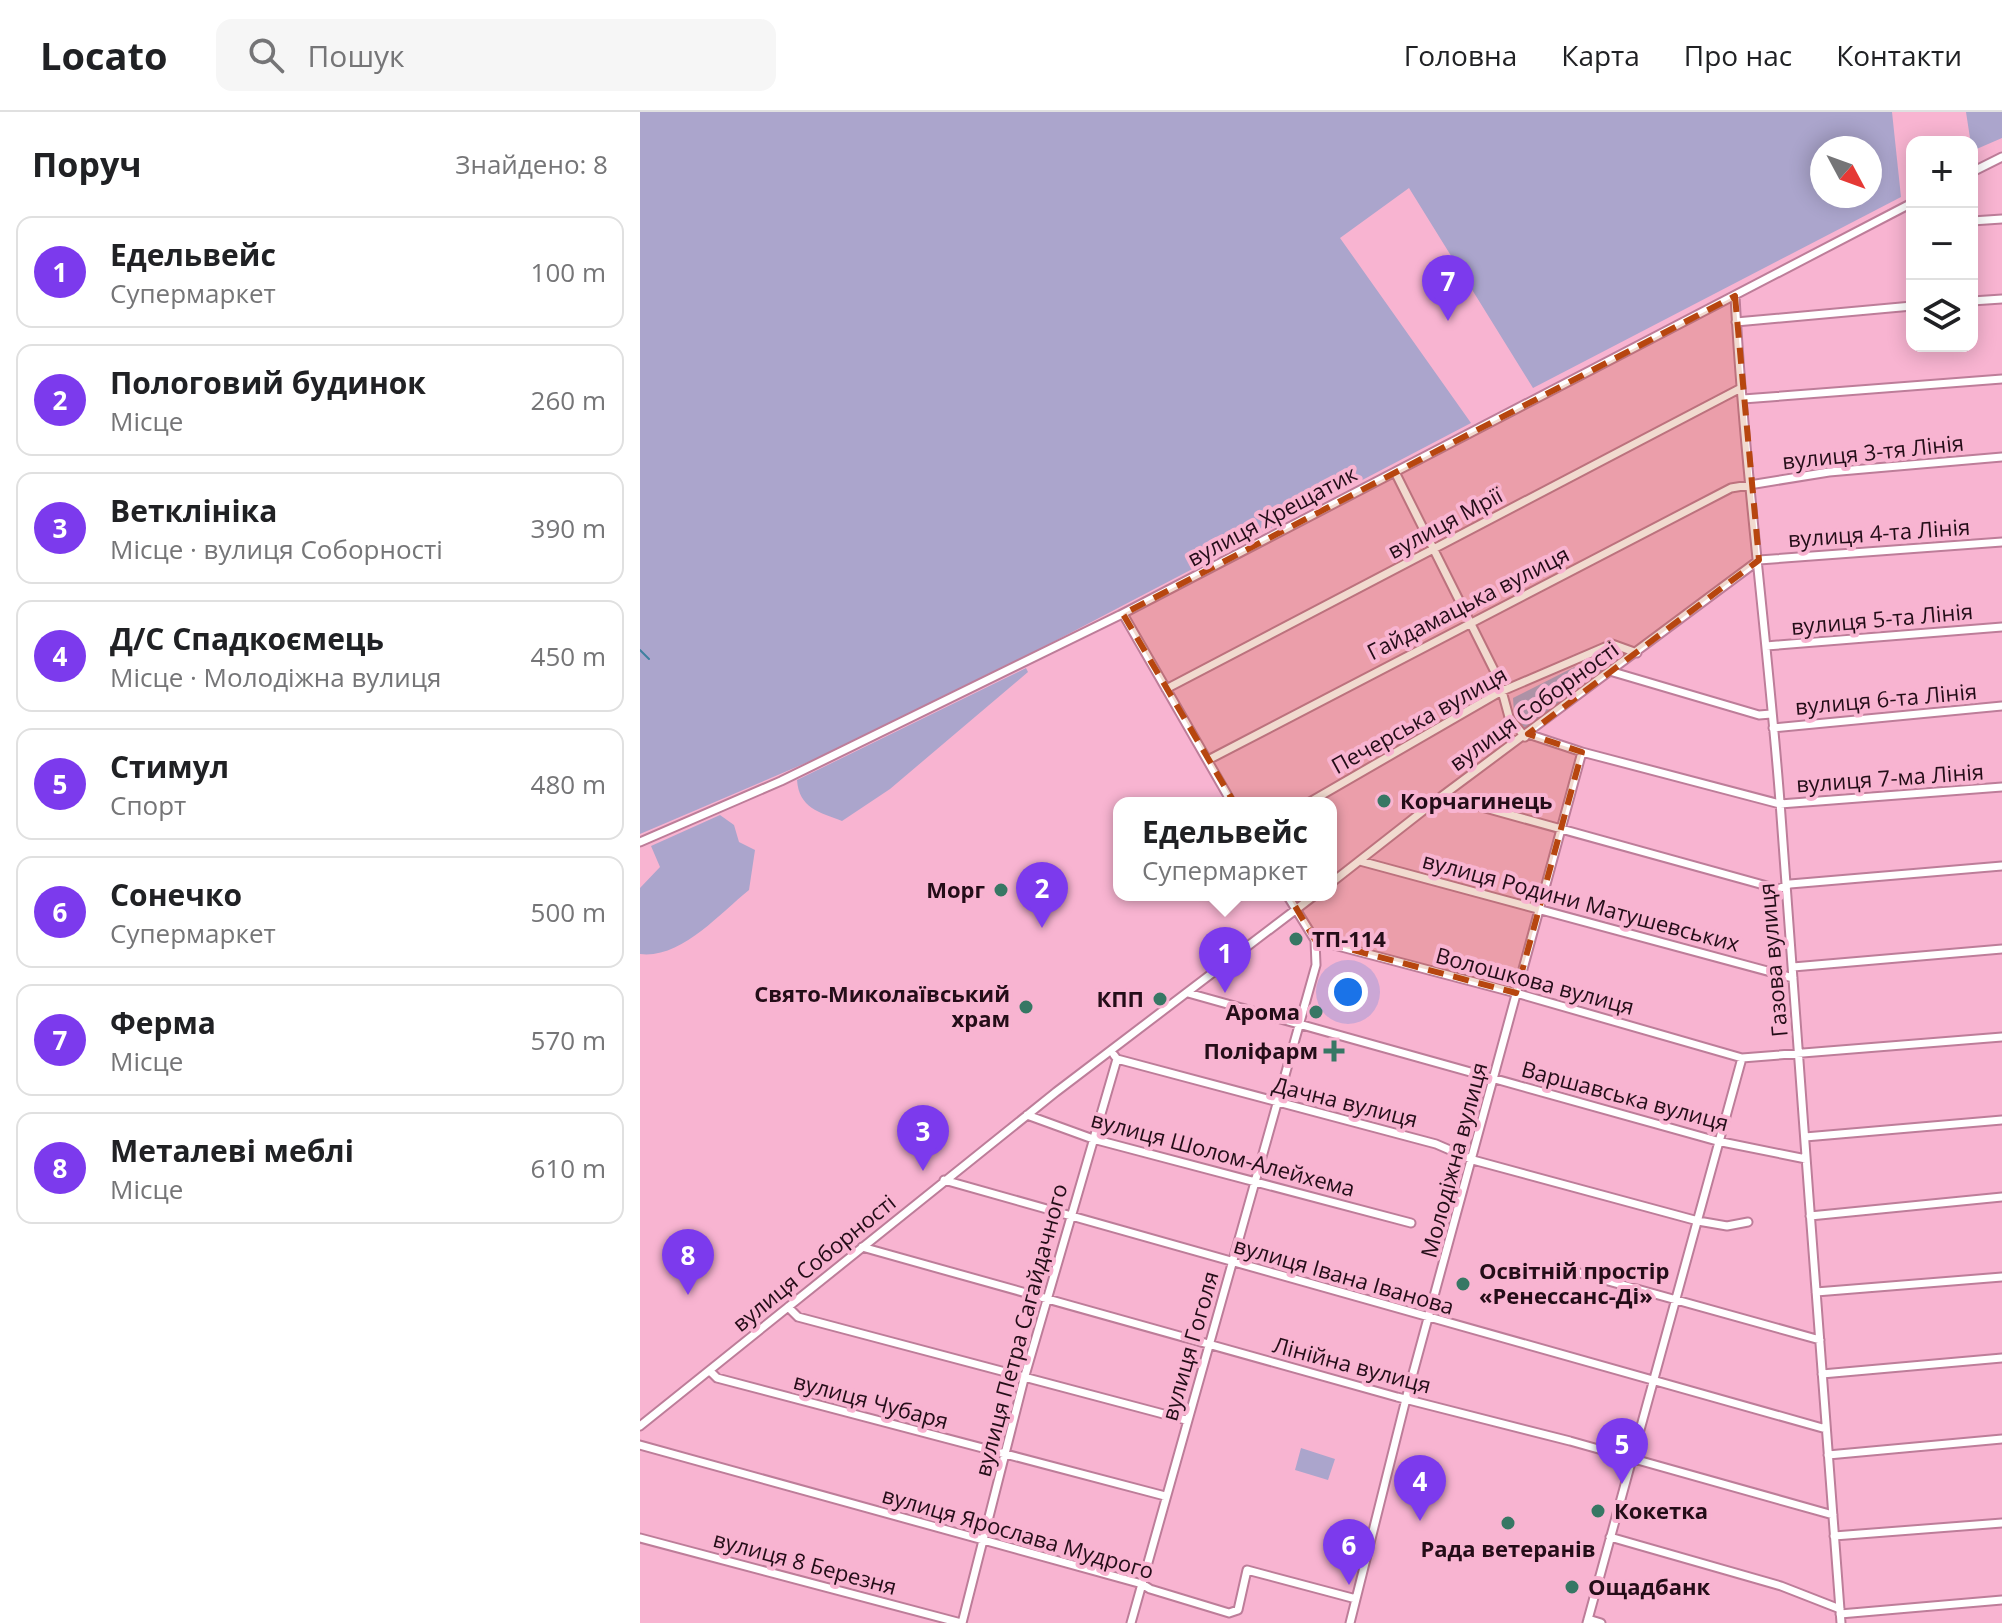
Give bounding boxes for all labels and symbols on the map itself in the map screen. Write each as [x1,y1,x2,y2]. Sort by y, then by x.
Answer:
north arrow [1810,136,1882,208]
pin: 7 [1422,255,1474,321]
street label: вулиця 3-тя Лінія [1781,427,1965,475]
street label: вулиця Хрещатик [1181,457,1362,573]
street label: вулиця Мрії [1382,479,1508,565]
street label: вулиця 4-та Лінія [1787,511,1971,553]
street label: Гайдамацька вулиця [1361,538,1574,666]
street label: вулиця 5-та Лінія [1790,595,1974,641]
street label: вулиця Соборності [1443,634,1624,777]
street label: Печерська вулиця [1325,658,1512,780]
street label: вулиця 6-та Лінія [1794,675,1978,721]
street label: вулиця 7-ма Лінія [1795,755,1985,799]
place label: Корчагинець [1400,785,1553,815]
marker: Корчагинець [1375,792,1393,810]
street label: вулиця Родини Матушевських [1419,844,1744,958]
pin: 2 [1016,862,1068,928]
place label: Морг [926,874,985,904]
marker: Морг [992,881,1010,899]
street label: Газова вулиця [1750,882,1794,1038]
place label: ТП-114 [1312,923,1386,953]
pin: 1 [1199,927,1251,993]
marker: ТП-114 [1287,930,1305,948]
street label: Волошкова вулиця [1433,939,1638,1021]
your location [1328,972,1368,1012]
place label: Свято-Миколаївський храм [754,978,1010,1033]
place label: КПП [1096,983,1144,1013]
marker: КПП [1151,990,1169,1008]
place label: Арома [1225,996,1300,1026]
marker: Свято-Миколаївський храм [1017,998,1035,1016]
marker: Арома [1307,1003,1325,1021]
place label: Поліфарм [1203,1035,1318,1065]
marker: Поліфарм [1325,1042,1343,1060]
street label: Варшавська вулиця [1518,1053,1732,1137]
street label: Молодіжна вулиця [1412,1059,1494,1261]
street label: Дачна вулиця [1269,1068,1421,1134]
street label: вулиця Шолом-Алейхема [1088,1103,1358,1203]
pin: 3 [897,1105,949,1171]
street label: вулиця Петра Сагайдачного [966,1180,1074,1479]
street label: вулиця Соборності [725,1187,901,1338]
pin: 8 [662,1229,714,1295]
street label: вулиця Івана Іванова [1231,1229,1458,1321]
place label: Освітній простір «Ренессанс-Ді» [1479,1255,1669,1310]
street label: вулиця Гоголя [1153,1268,1225,1424]
marker: Освітній простір «Ренессанс-Ді» [1454,1275,1472,1293]
street label: Лінійна вулиця [1270,1329,1435,1400]
street label: вулиця Чубаря [791,1365,952,1435]
pin: 5 [1596,1418,1648,1484]
pin: 4 [1394,1455,1446,1521]
street label: вулиця Ярослава Мудрого [879,1479,1158,1585]
place label: Кокетка [1614,1495,1708,1525]
marker: Кокетка [1589,1502,1607,1520]
marker: Рада ветеранів [1499,1514,1517,1532]
pin: 6 [1323,1519,1375,1585]
street label: вулиця 8 Березня [710,1523,900,1601]
place label: Рада ветеранів [1420,1533,1596,1563]
place label: Ощадбанк [1588,1571,1711,1601]
marker: Ощадбанк [1563,1578,1581,1596]

